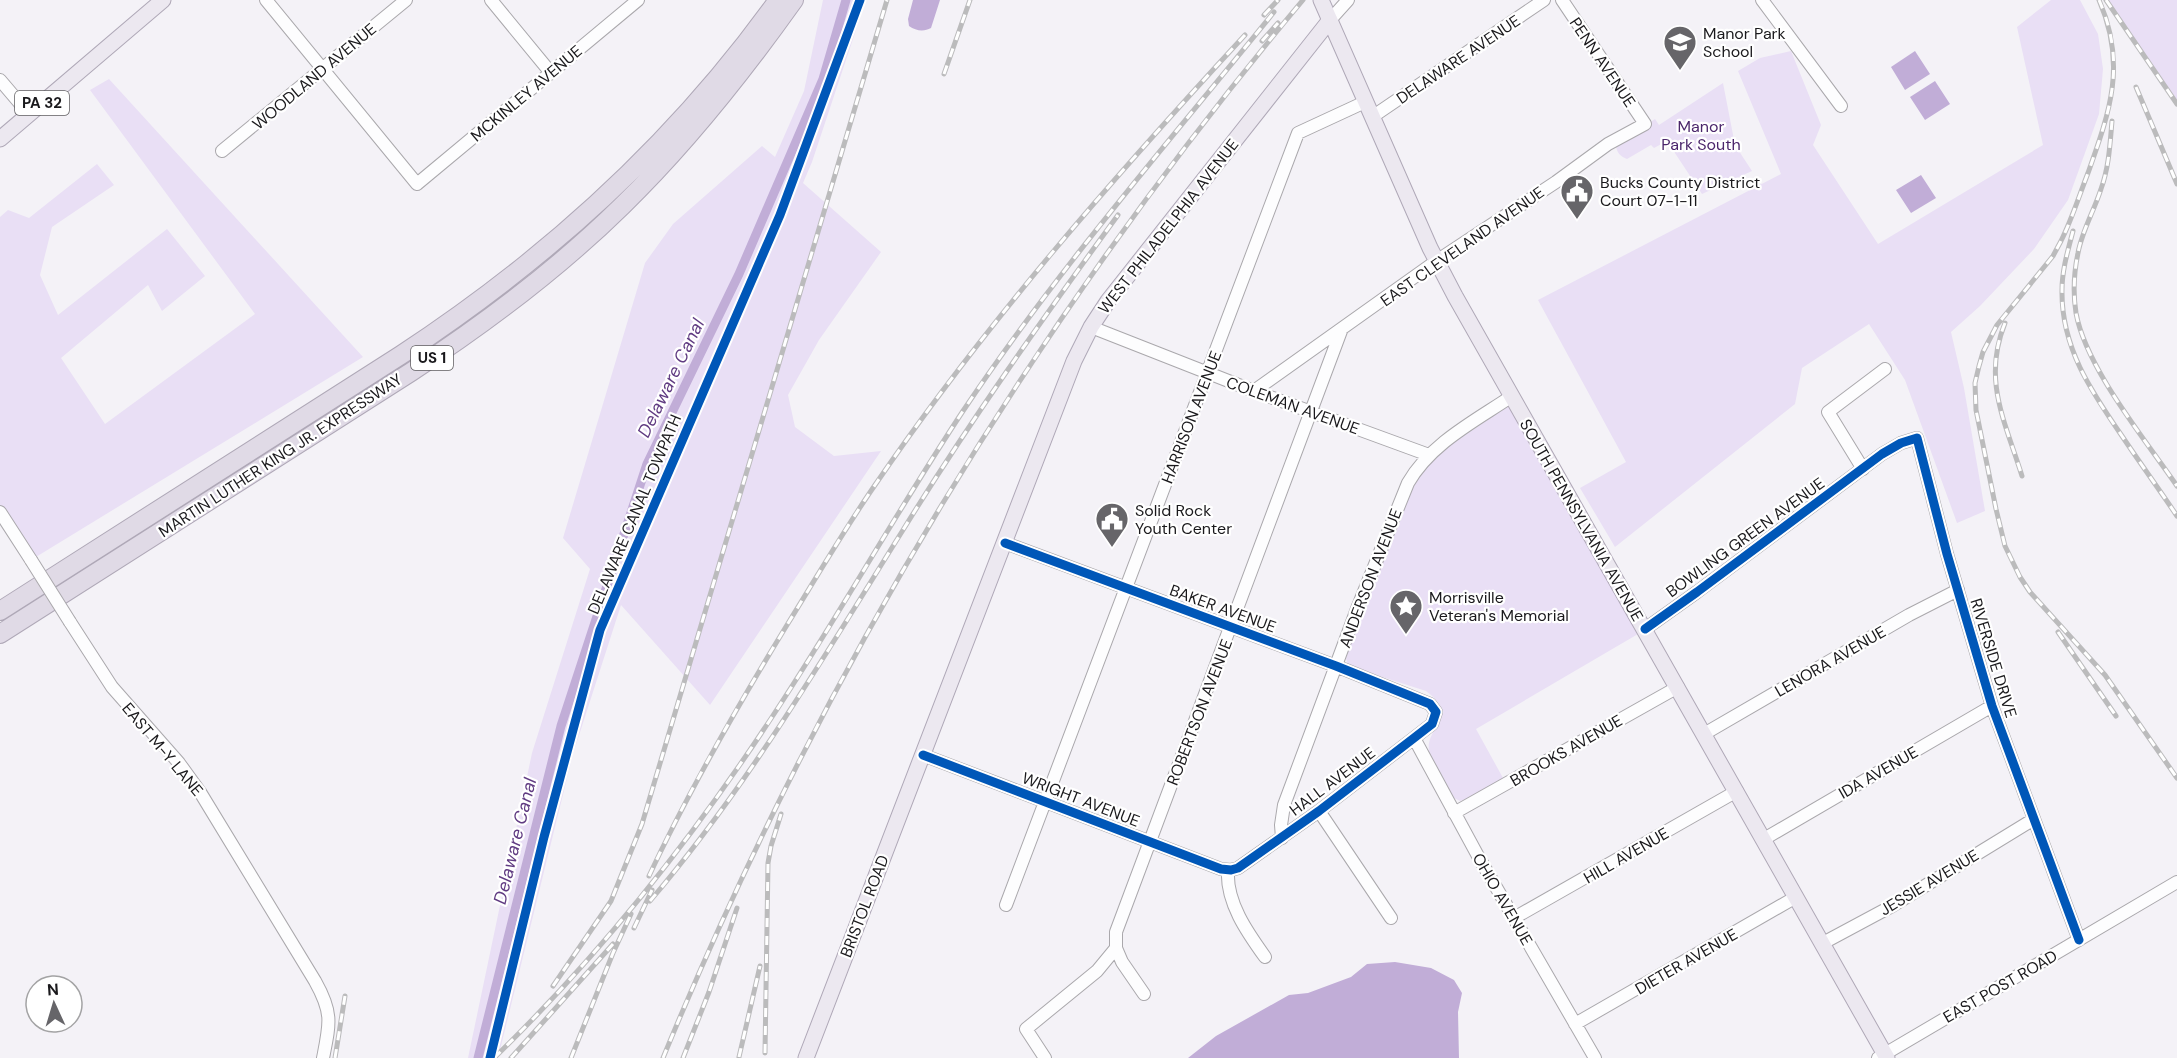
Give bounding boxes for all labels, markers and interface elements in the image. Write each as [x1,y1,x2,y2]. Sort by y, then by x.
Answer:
street label: DELAWARE AVENUE [1392,10,1524,109]
street label: PENN AVENUE [1565,13,1640,111]
street label: WOODLAND AVENUE [248,18,381,134]
place label: Manor Park School [1703,23,1786,62]
school or university icon: Manor Park School [1662,24,1698,71]
street label: MCKINLEY AVENUE [466,41,586,146]
road number: PA 32 [15,91,69,115]
park label: Manor Park South [1661,116,1741,155]
street label: WEST PHILADELPHIA AVENUE [1093,135,1243,318]
place label: Bucks County District Court 07-1-11 [1600,172,1760,211]
public building icon: Bucks County District Court 07-1-11 [1559,173,1595,220]
street label: EAST CLEVELAND AVENUE [1376,182,1548,311]
water label: Delaware Canal [632,314,711,441]
road number: US 1 [411,346,453,370]
street label: HARRISON AVENUE [1156,348,1226,487]
street label: MARTIN LUTHER KING JR. EXPRESSWAY [155,369,406,542]
street label: COLEMAN AVENUE [1223,372,1362,439]
street label: DELAWARE CANAL TOWPATH [583,411,686,617]
street label: SOUTH PENNSYLVANIA AVENUE [1515,415,1648,625]
street label: BOWLING GREEN AVENUE [1662,473,1829,602]
place label: Solid Rock Youth Center [1135,500,1232,539]
public building icon: Solid Rock Youth Center [1094,501,1130,548]
street label: ANDERSON AVENUE [1334,506,1407,651]
street label: BAKER AVENUE [1167,580,1279,637]
place label: Morrisville Veteran's Memorial [1429,587,1569,626]
place icon: Morrisville Veteran's Memorial [1388,588,1424,635]
street label: RIVERSIDE DRIVE [1965,596,2022,720]
street label: LENORA AVENUE [1771,621,1889,702]
street label: ROBERTSON AVENUE [1162,636,1237,788]
street label: EAST M-Y LANE [117,698,208,800]
street label: BROOKS AVENUE [1506,710,1626,791]
street label: IDA AVENUE [1835,741,1922,804]
street label: HALL AVENUE [1285,742,1379,820]
street label: WRIGHT AVENUE [1019,767,1143,832]
water label: Delaware Canal [488,774,543,907]
street label: HILL AVENUE [1580,823,1673,888]
street label: JESSIE AVENUE [1876,845,1983,920]
street label: OHIO AVENUE [1468,849,1537,949]
street label: BRISTOL ROAD [835,852,894,960]
street label: DIETER AVENUE [1631,924,1741,999]
street label: EAST POST ROAD [1939,945,2061,1028]
north arrow [24,974,84,1034]
text: N [46,979,60,1000]

